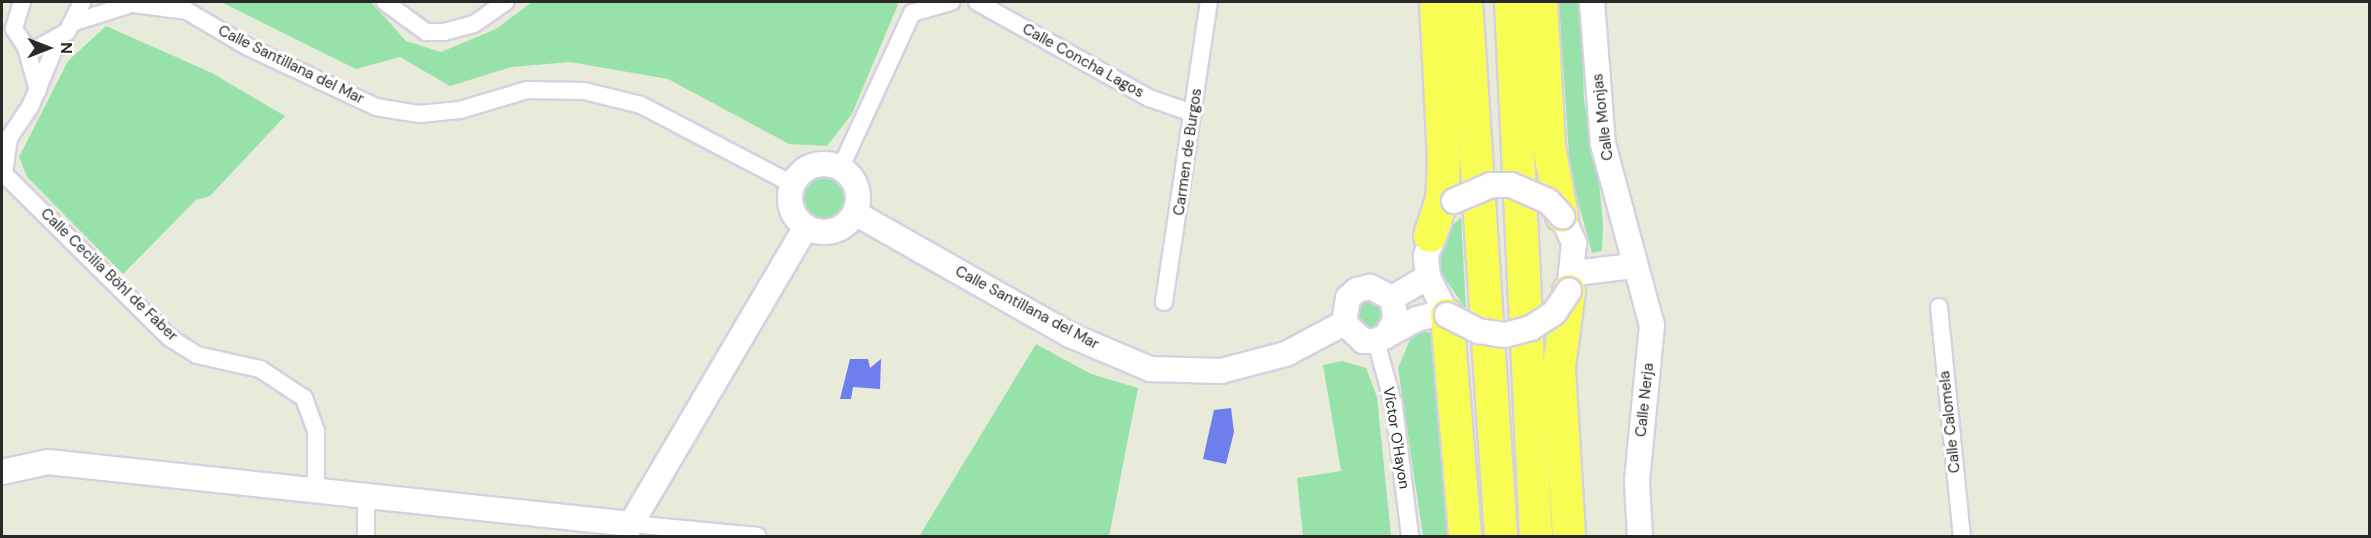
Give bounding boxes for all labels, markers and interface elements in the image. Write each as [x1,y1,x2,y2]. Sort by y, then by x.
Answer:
north arrow [18,18,78,78]
street label: Calle Concha Lagos [1019,20,1147,102]
street label: Calle Santillana del Mar [215,22,367,108]
text: N [56,42,77,54]
street label: Calle Monjas [1589,72,1617,162]
street label: Carmen de Burgos [1170,87,1206,217]
street label: Calle Cecilia Böhl de Faber [37,205,181,345]
street label: Calle Santillana del Mar [952,262,1102,354]
street label: Calle Nerja [1632,362,1658,438]
street label: Calle Calomela [1936,370,1964,474]
street label: Víctor O'Hayon [1379,386,1413,490]

